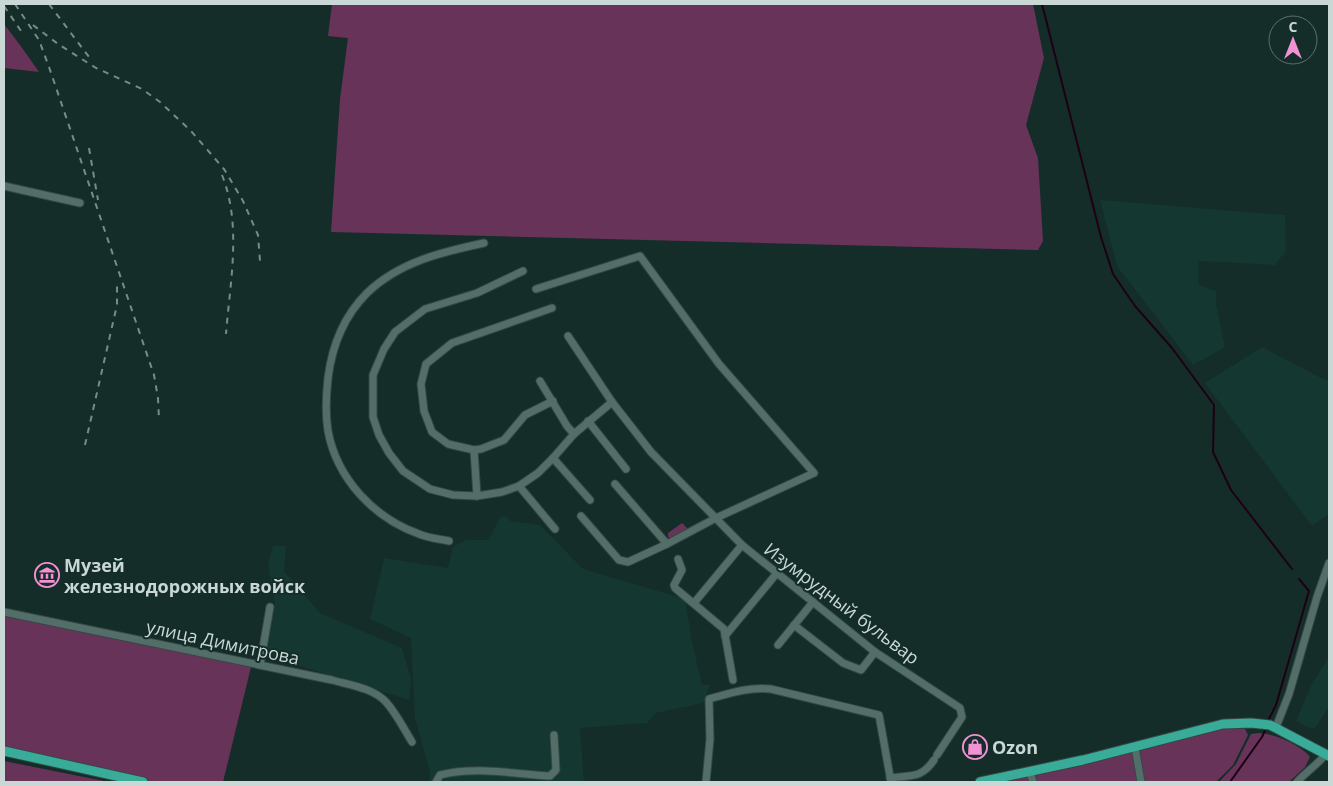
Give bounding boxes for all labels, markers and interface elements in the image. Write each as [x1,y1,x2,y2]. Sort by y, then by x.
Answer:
north arrow [1268,15,1318,65]
text: С [1289,17,1298,36]
street label: Изумрудный бульвар [760,537,924,669]
place label: Музей железнодорожных войск [64,553,306,598]
museum icon: Музей железнодорожных войск [34,562,60,588]
street label: улица Димитрова [144,614,302,670]
shop icon: Ozon [962,734,988,760]
place label: Ozon [992,735,1038,759]

